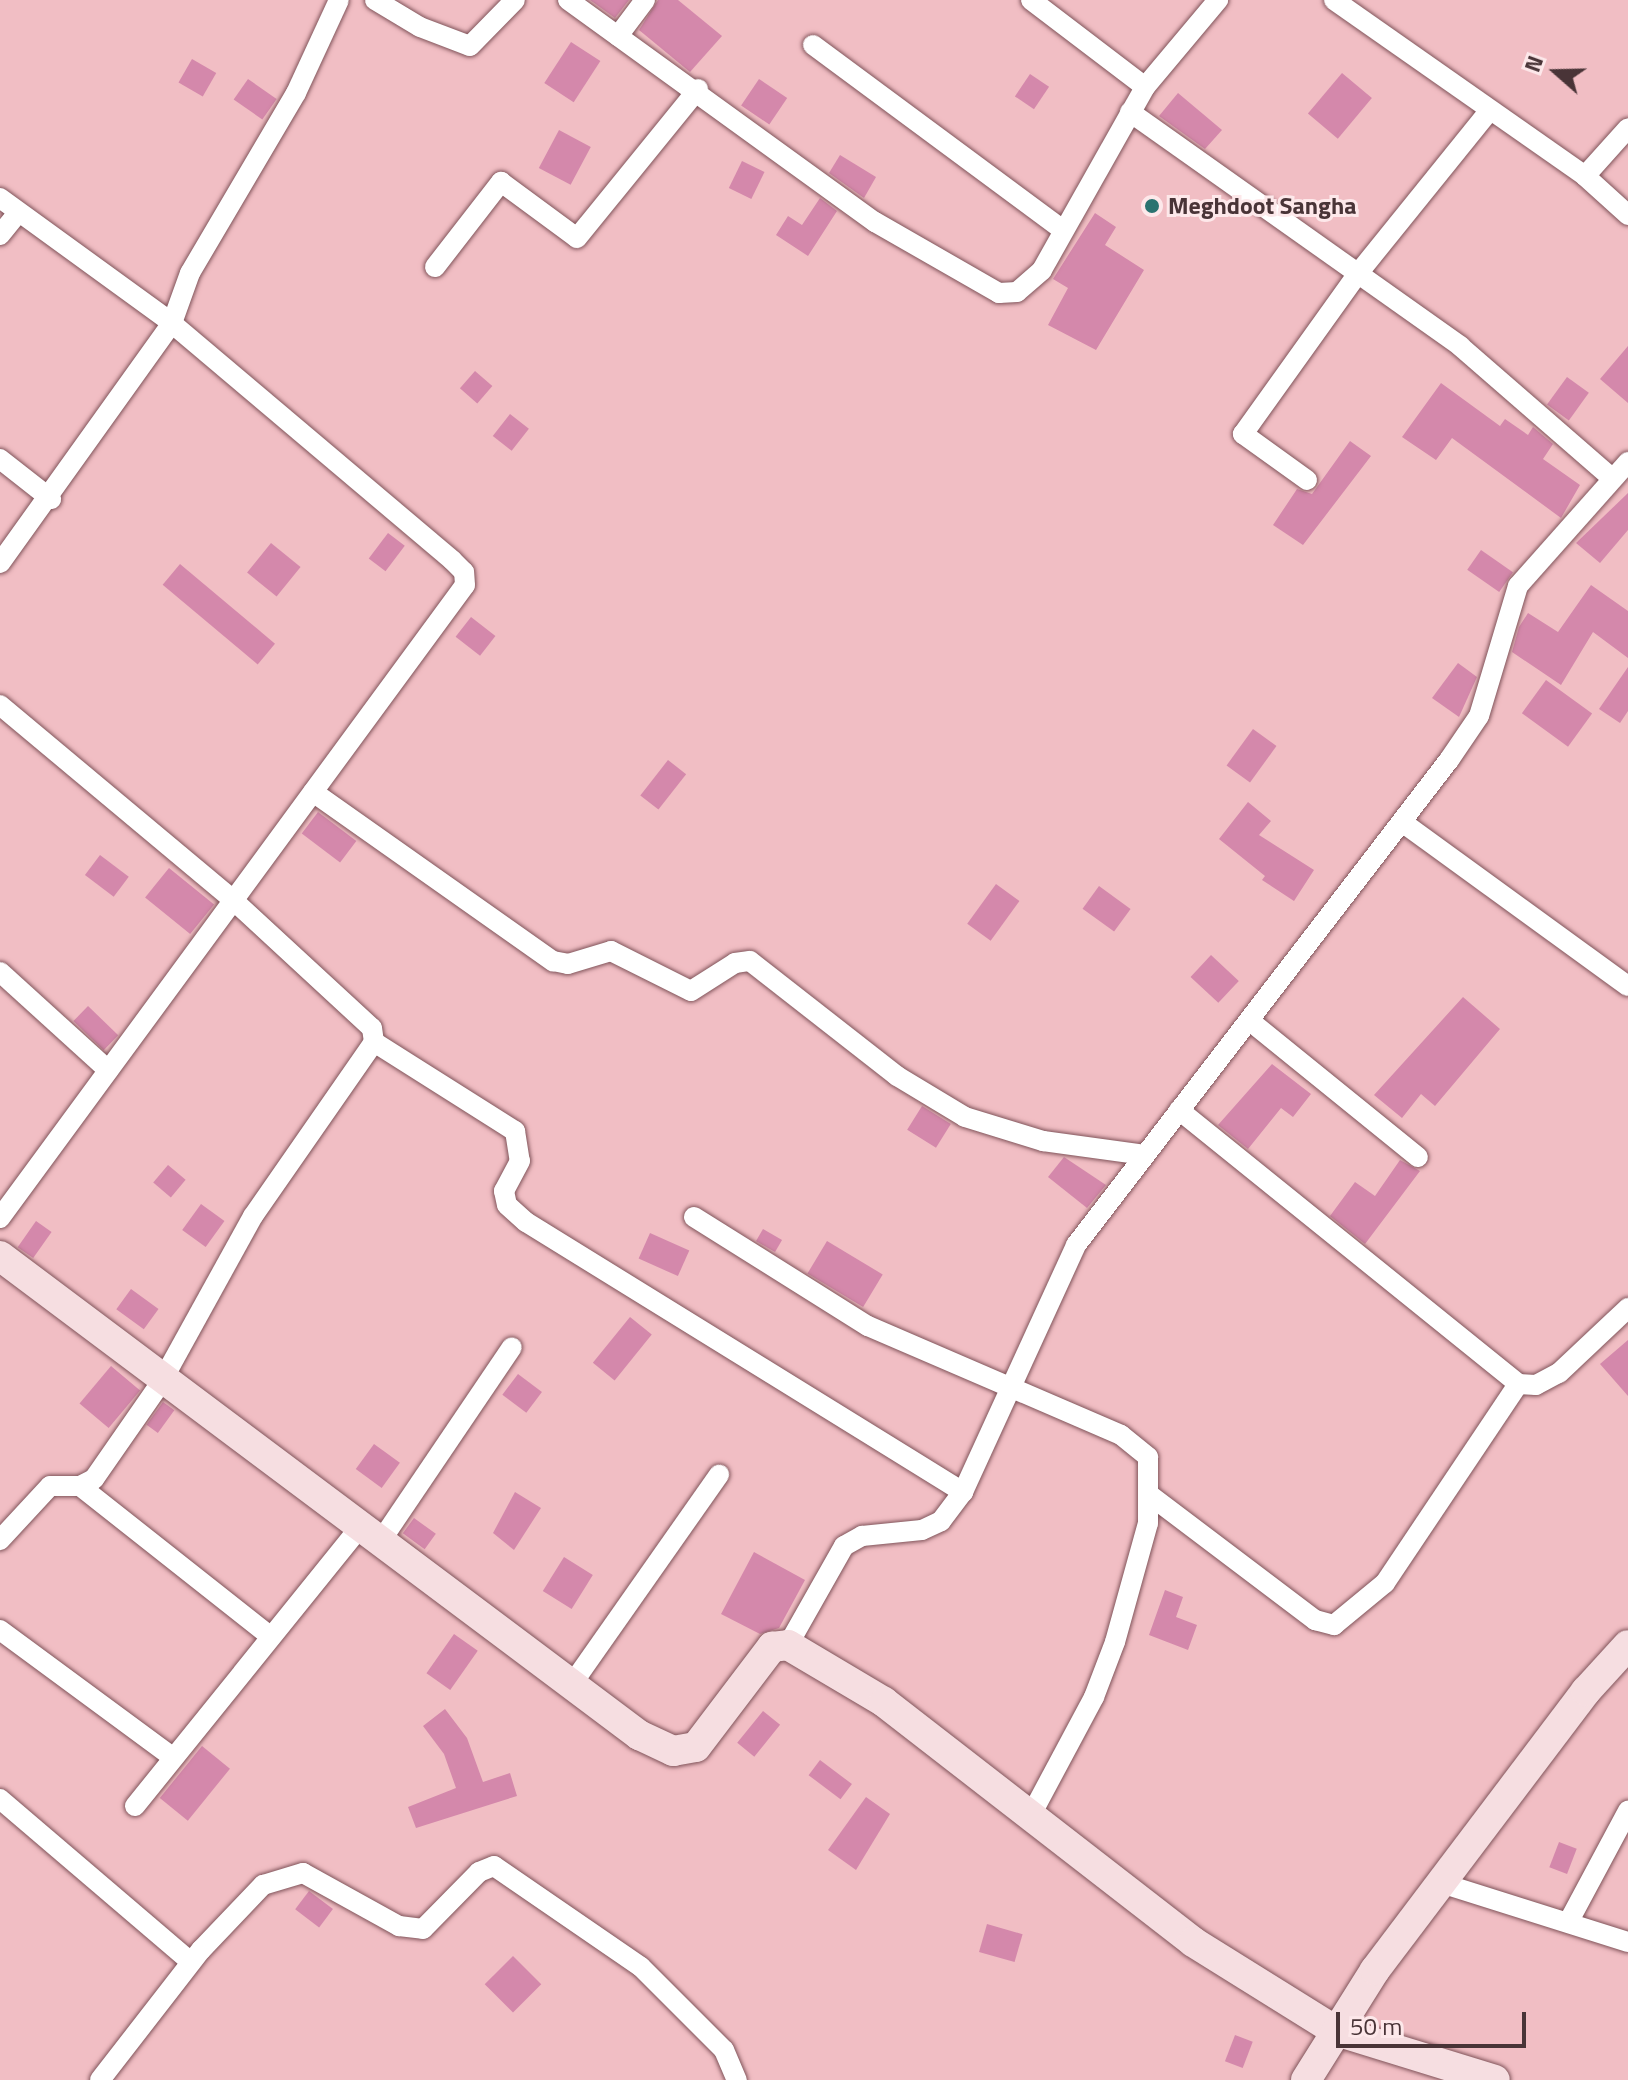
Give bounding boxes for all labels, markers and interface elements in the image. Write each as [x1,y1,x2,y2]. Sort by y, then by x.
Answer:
north arrow [1516,32,1596,112]
text: N [1515,51,1552,77]
place label: Meghdoot Sangha [1168,192,1356,220]
marker: Meghdoot Sangha [1143,197,1161,215]
scale bar [1340,1996,1530,2046]
text: 50 m [1350,2008,1402,2044]

